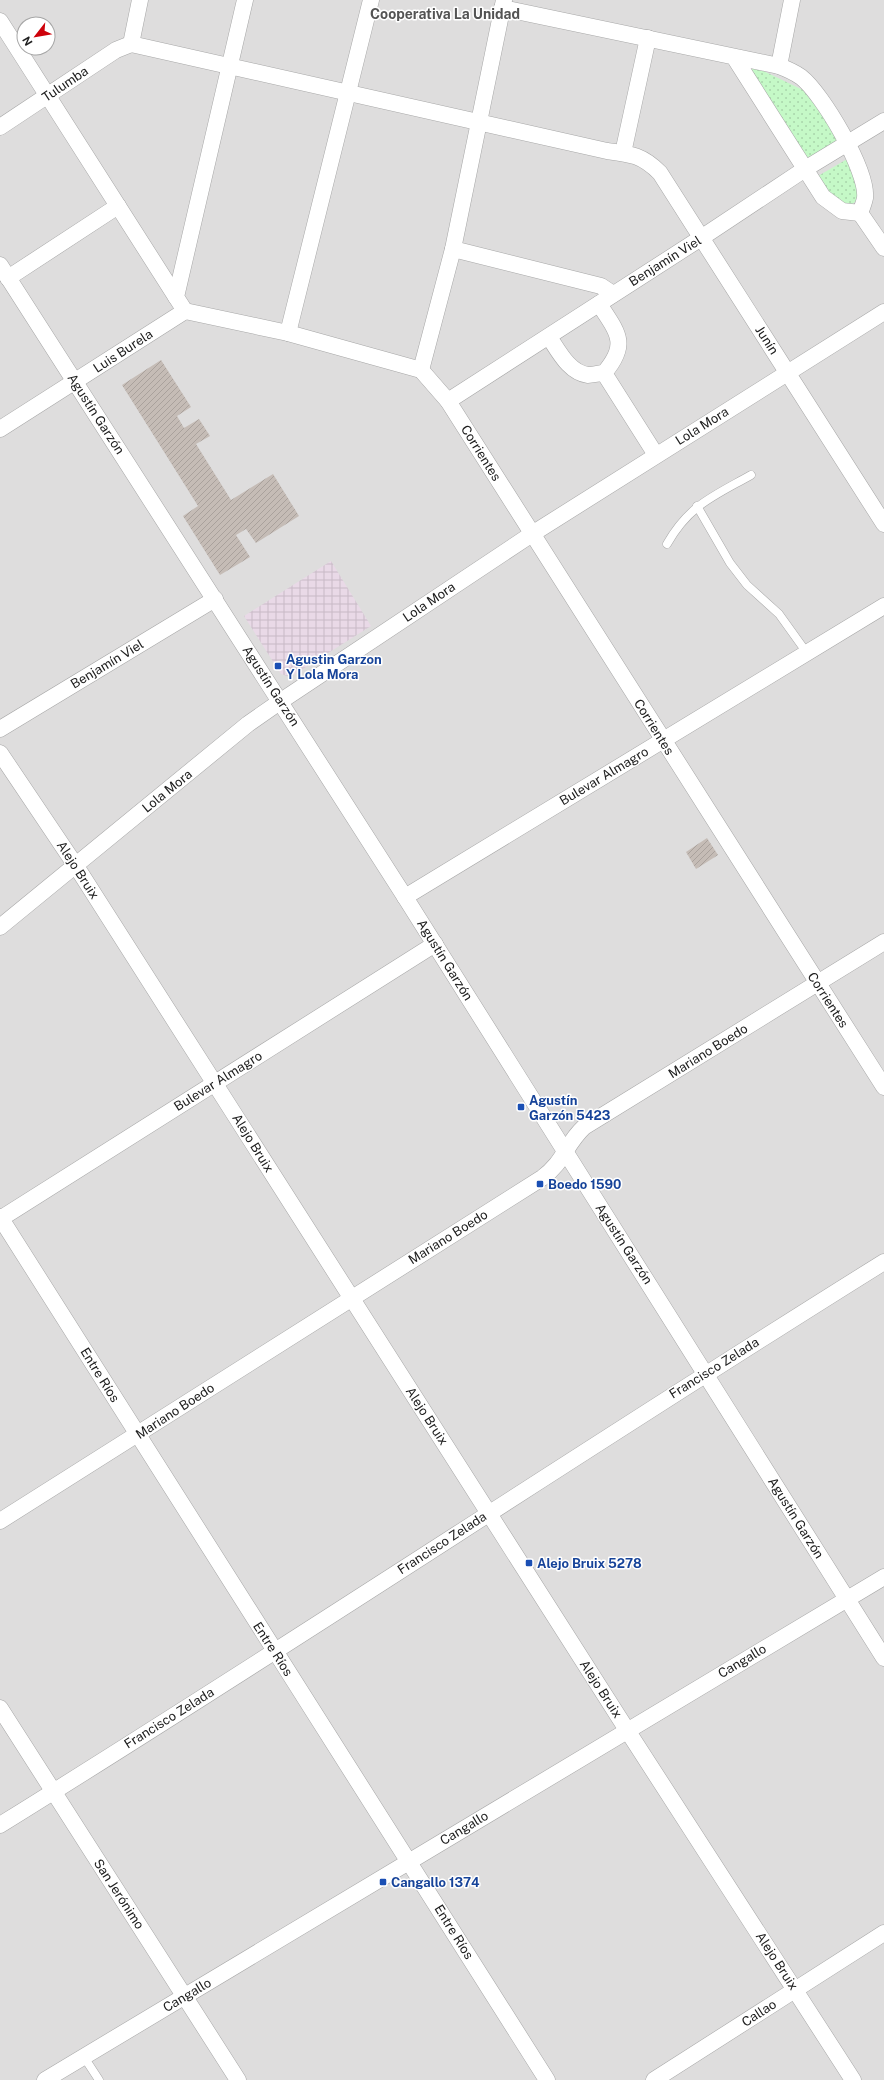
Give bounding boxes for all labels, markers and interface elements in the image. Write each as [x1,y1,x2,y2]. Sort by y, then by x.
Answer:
district label: Cooperativa La Unidad [370,6,520,22]
north arrow [16,16,56,56]
text: N [20,34,35,48]
street label: Tulumba [39,63,91,105]
street label: Benjamín Viel [626,233,704,289]
street label: Junín [752,323,782,357]
street label: Luis Burela [90,326,156,376]
street label: Agustín Garzón [64,371,128,457]
street label: Lola Mora [673,404,731,448]
street label: Corrientes [458,422,504,484]
street label: Lola Mora [400,579,458,625]
street label: Benjamín Viel [68,636,146,692]
street label: Agustín Garzón [239,643,303,729]
place label: Agustin Garzon Y Lola Mora [286,652,382,682]
marker: Agustin Garzon Y Lola Mora [273,661,283,671]
street label: Corrientes [631,696,677,758]
street label: Bulevar Almagro [557,744,651,808]
street label: Lola Mora [139,766,195,816]
street label: Alejo Bruix [54,838,102,902]
street label: Agustín Garzón [414,917,476,1003]
street label: Corrientes [805,969,851,1031]
street label: Mariano Boedo [666,1021,750,1081]
street label: Bulevar Almagro [171,1048,265,1114]
place label: Agustín Garzón 5423 [529,1093,611,1123]
marker: Agustín Garzón 5423 [516,1102,526,1112]
street label: Alejo Bruix [229,1111,277,1175]
place label: Boedo 1590 [548,1177,622,1192]
marker: Boedo 1590 [535,1179,545,1189]
street label: Agustín Garzón [592,1201,656,1287]
street label: Mariano Boedo [406,1207,490,1267]
street label: Francisco Zelada [666,1334,762,1402]
street label: Entre Ríos [77,1345,123,1405]
street label: Mariano Boedo [133,1380,217,1442]
street label: Alejo Bruix [403,1384,451,1448]
street label: Agustín Garzón [765,1475,827,1561]
street label: Francisco Zelada [395,1509,489,1577]
place label: Alejo Bruix 5278 [537,1556,642,1571]
marker: Alejo Bruix 5278 [524,1558,534,1568]
street label: Entre Ríos [250,1619,296,1679]
street label: Cangallo [715,1641,769,1681]
street label: Alejo Bruix [577,1657,625,1721]
street label: Francisco Zelada [121,1684,217,1752]
street label: Cangallo [437,1808,491,1848]
street label: San Jerónimo [91,1856,147,1932]
place label: Cangallo 1374 [391,1875,480,1890]
marker: Cangallo 1374 [378,1877,388,1887]
street label: Entre Ríos [431,1902,477,1962]
street label: Alejo Bruix [753,1929,801,1993]
street label: Cangallo [160,1975,214,2015]
street label: Callao [739,1996,779,2030]

